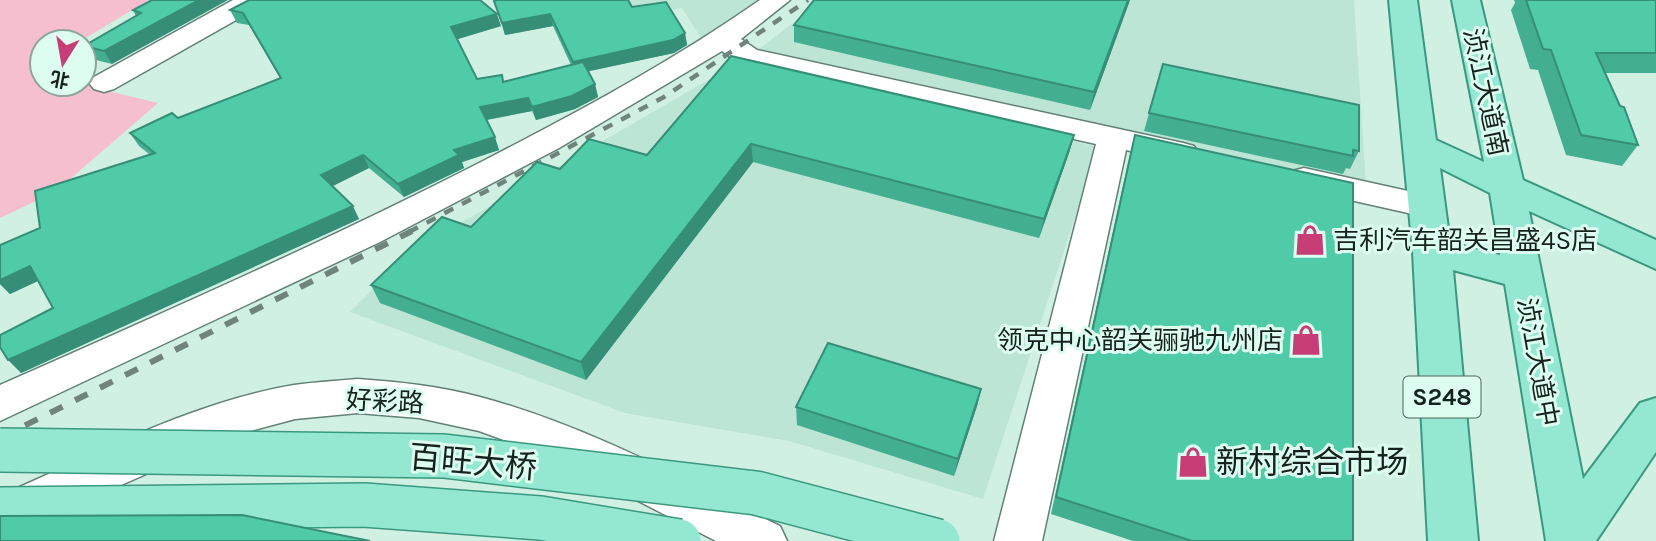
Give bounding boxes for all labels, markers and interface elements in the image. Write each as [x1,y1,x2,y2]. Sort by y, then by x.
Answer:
street label: 浈江大道南 [1457,25,1514,159]
north arrow [28,28,98,98]
text: 北 [49,66,71,91]
shop icon: 吉利汽车韶关昌盛4S店 [1293,223,1327,257]
place label: 吉利汽车韶关昌盛4S店 [1333,225,1597,256]
street label: 浈江大道中 [1511,295,1564,429]
shop icon: 领克中心韶关骊驰九州店 [1289,323,1323,357]
place label: 领克中心韶关骊驰九州店 [997,325,1283,356]
road number: S248 [1404,376,1480,418]
street label: 好彩路 [345,384,425,419]
street label: 百旺大桥 [408,438,538,487]
place label: 新村综合市场 [1216,444,1408,481]
shop icon: 新村综合市场 [1176,445,1210,479]

